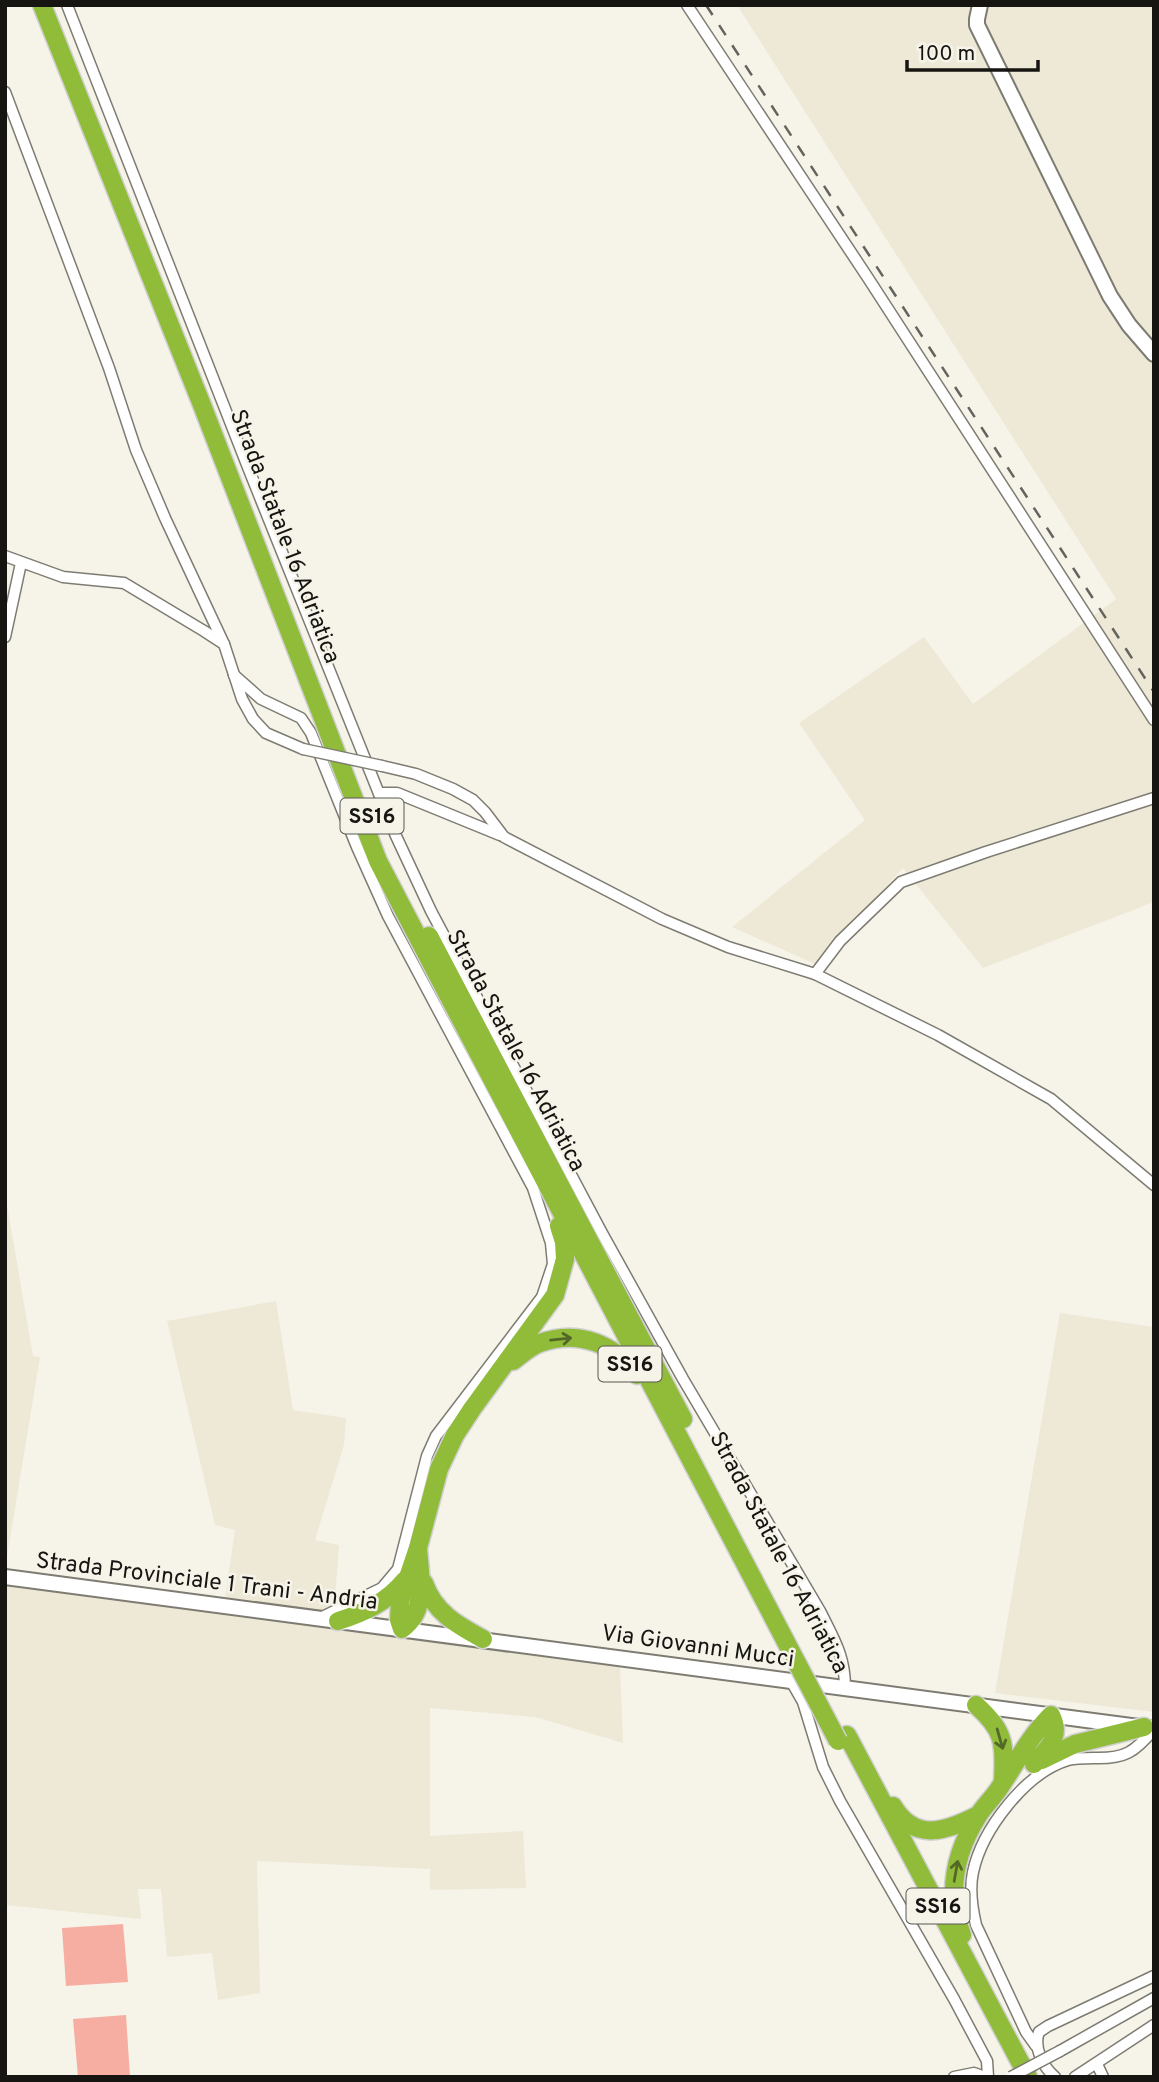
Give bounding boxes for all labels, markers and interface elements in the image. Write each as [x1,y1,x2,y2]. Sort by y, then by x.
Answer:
scale bar [907,28,1038,72]
text: 100 m [918,41,975,68]
street label: Strada Statale 16 Adriatica [222,406,346,668]
road number: SS16 [340,798,404,834]
street label: Strada Statale 16 Adriatica [439,925,591,1177]
one-way arrow [549,1332,572,1345]
road number: SS16 [598,1346,662,1382]
street label: Strada Statale 16 Adriatica [702,1427,854,1679]
street label: Strada Provinciale 1 Trani - Andria [34,1547,379,1618]
street label: Via Giovanni Mucci [599,1620,796,1675]
one-way arrow [995,1728,1008,1750]
one-way arrow [950,1860,963,1883]
road number: SS16 [906,1888,970,1924]

